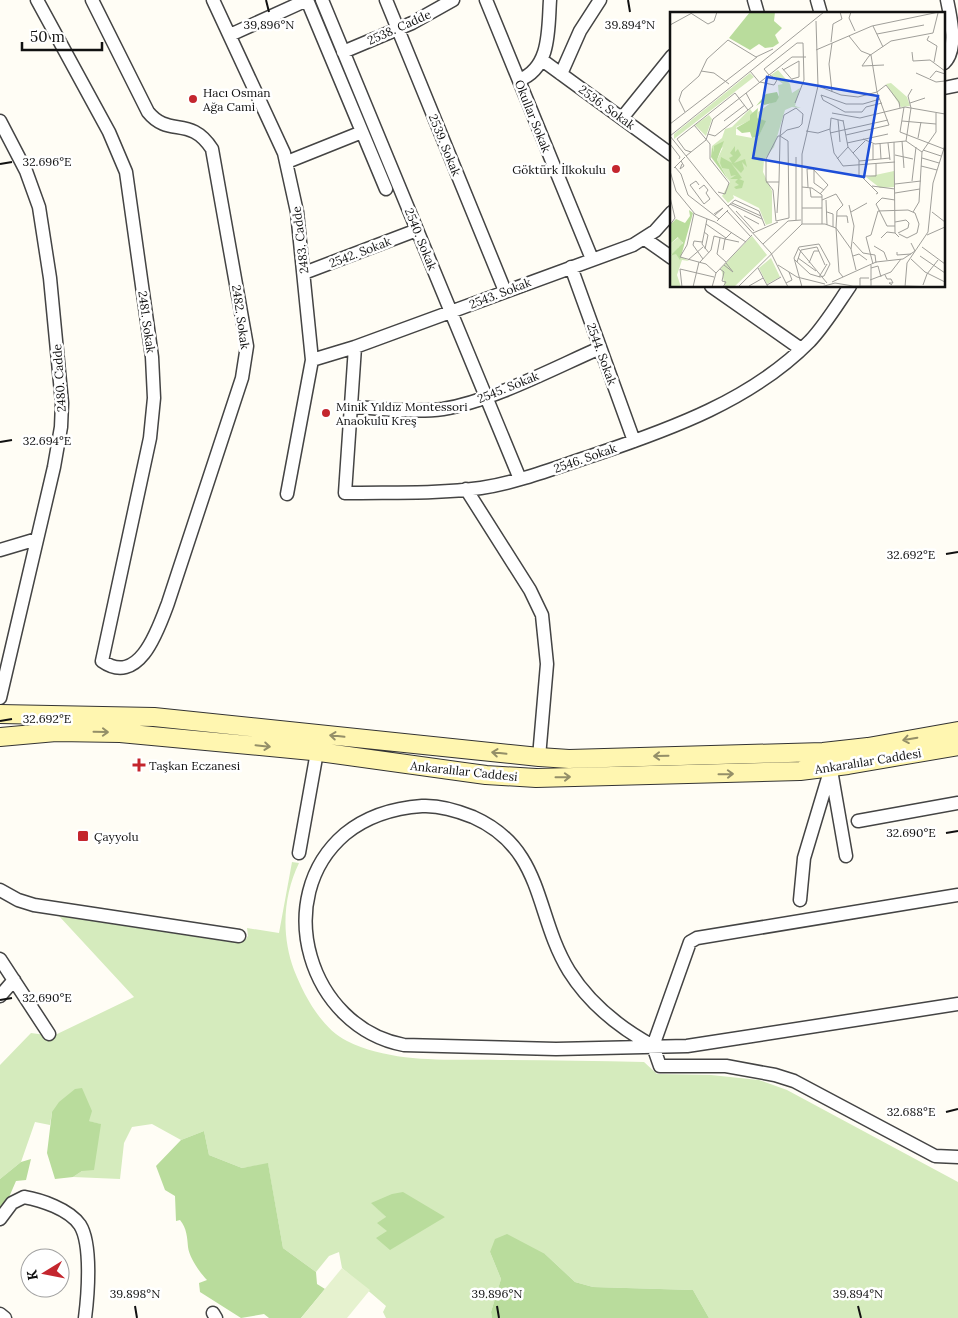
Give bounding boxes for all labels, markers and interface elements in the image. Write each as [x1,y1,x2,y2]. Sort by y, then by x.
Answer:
street label: 2538. Cadde [365,6,434,48]
inset map [670,12,946,288]
text: 39.896°N [244,17,294,32]
text: 39.894°N [605,17,655,32]
scale bar [22,20,102,52]
text: 50 m [30,27,65,46]
street label: Okullar Sokak [512,77,555,155]
street label: 2536. Sokak [576,82,638,133]
place label: Hacı Osman Ağa Cami [202,85,271,114]
marker: Hacı Osman Ağa Cami [187,93,199,105]
street label: 2539. Sokak [426,112,464,179]
text: 32.696°E [22,154,72,169]
place label: Göktürk İlkokulu [512,162,606,177]
marker: Göktürk İlkokulu [610,163,622,175]
street label: 2483. Cadde [288,205,312,274]
street label: 2540. Sokak [402,206,440,273]
street label: 2542. Sokak [327,233,394,271]
street label: 2543. Sokak [467,274,534,312]
street label: 2482. Sokak [229,284,253,351]
street label: 2481. Sokak [135,290,159,355]
street label: 2544. Sokak [584,321,620,388]
street label: 2480. Cadde [49,343,69,413]
street label: 2545. Sokak [475,368,541,406]
place label: Minik Yıldız Montessori Anaokulu Kreş [335,399,468,428]
marker: Minik Yıldız Montessori Anaokulu Kreş [320,407,332,419]
text: 32.694°E [23,433,71,448]
street label: 2546. Sokak [552,440,619,476]
text: 32.692°E [887,547,935,562]
text: 32.692°E [23,711,71,726]
one-way arrow [92,727,109,737]
one-way arrow [329,731,345,741]
one-way arrow [902,735,918,745]
one-way arrow [255,742,271,751]
street label: Ankaralılar Caddesi [813,745,922,777]
one-way arrow [491,748,507,758]
one-way arrow [653,751,670,761]
place label: Taşkan Eczanesi [149,758,240,773]
street label: Ankaralılar Caddesi [409,758,518,784]
marker: Taşkan Eczanesi [133,759,145,771]
one-way arrow [718,769,734,779]
one-way arrow [555,772,571,782]
text: 32.690°E [886,825,936,840]
marker: Çayyolu [76,829,90,843]
place label: Çayyolu [94,829,139,844]
text: 32.690°E [22,990,72,1005]
text: 32.688°E [887,1104,935,1119]
north arrow [20,1248,70,1298]
text: K [22,1269,42,1282]
text: 39.898°N [110,1286,160,1301]
text: 39.896°N [472,1286,522,1301]
text: 39.894°N [833,1286,883,1301]

